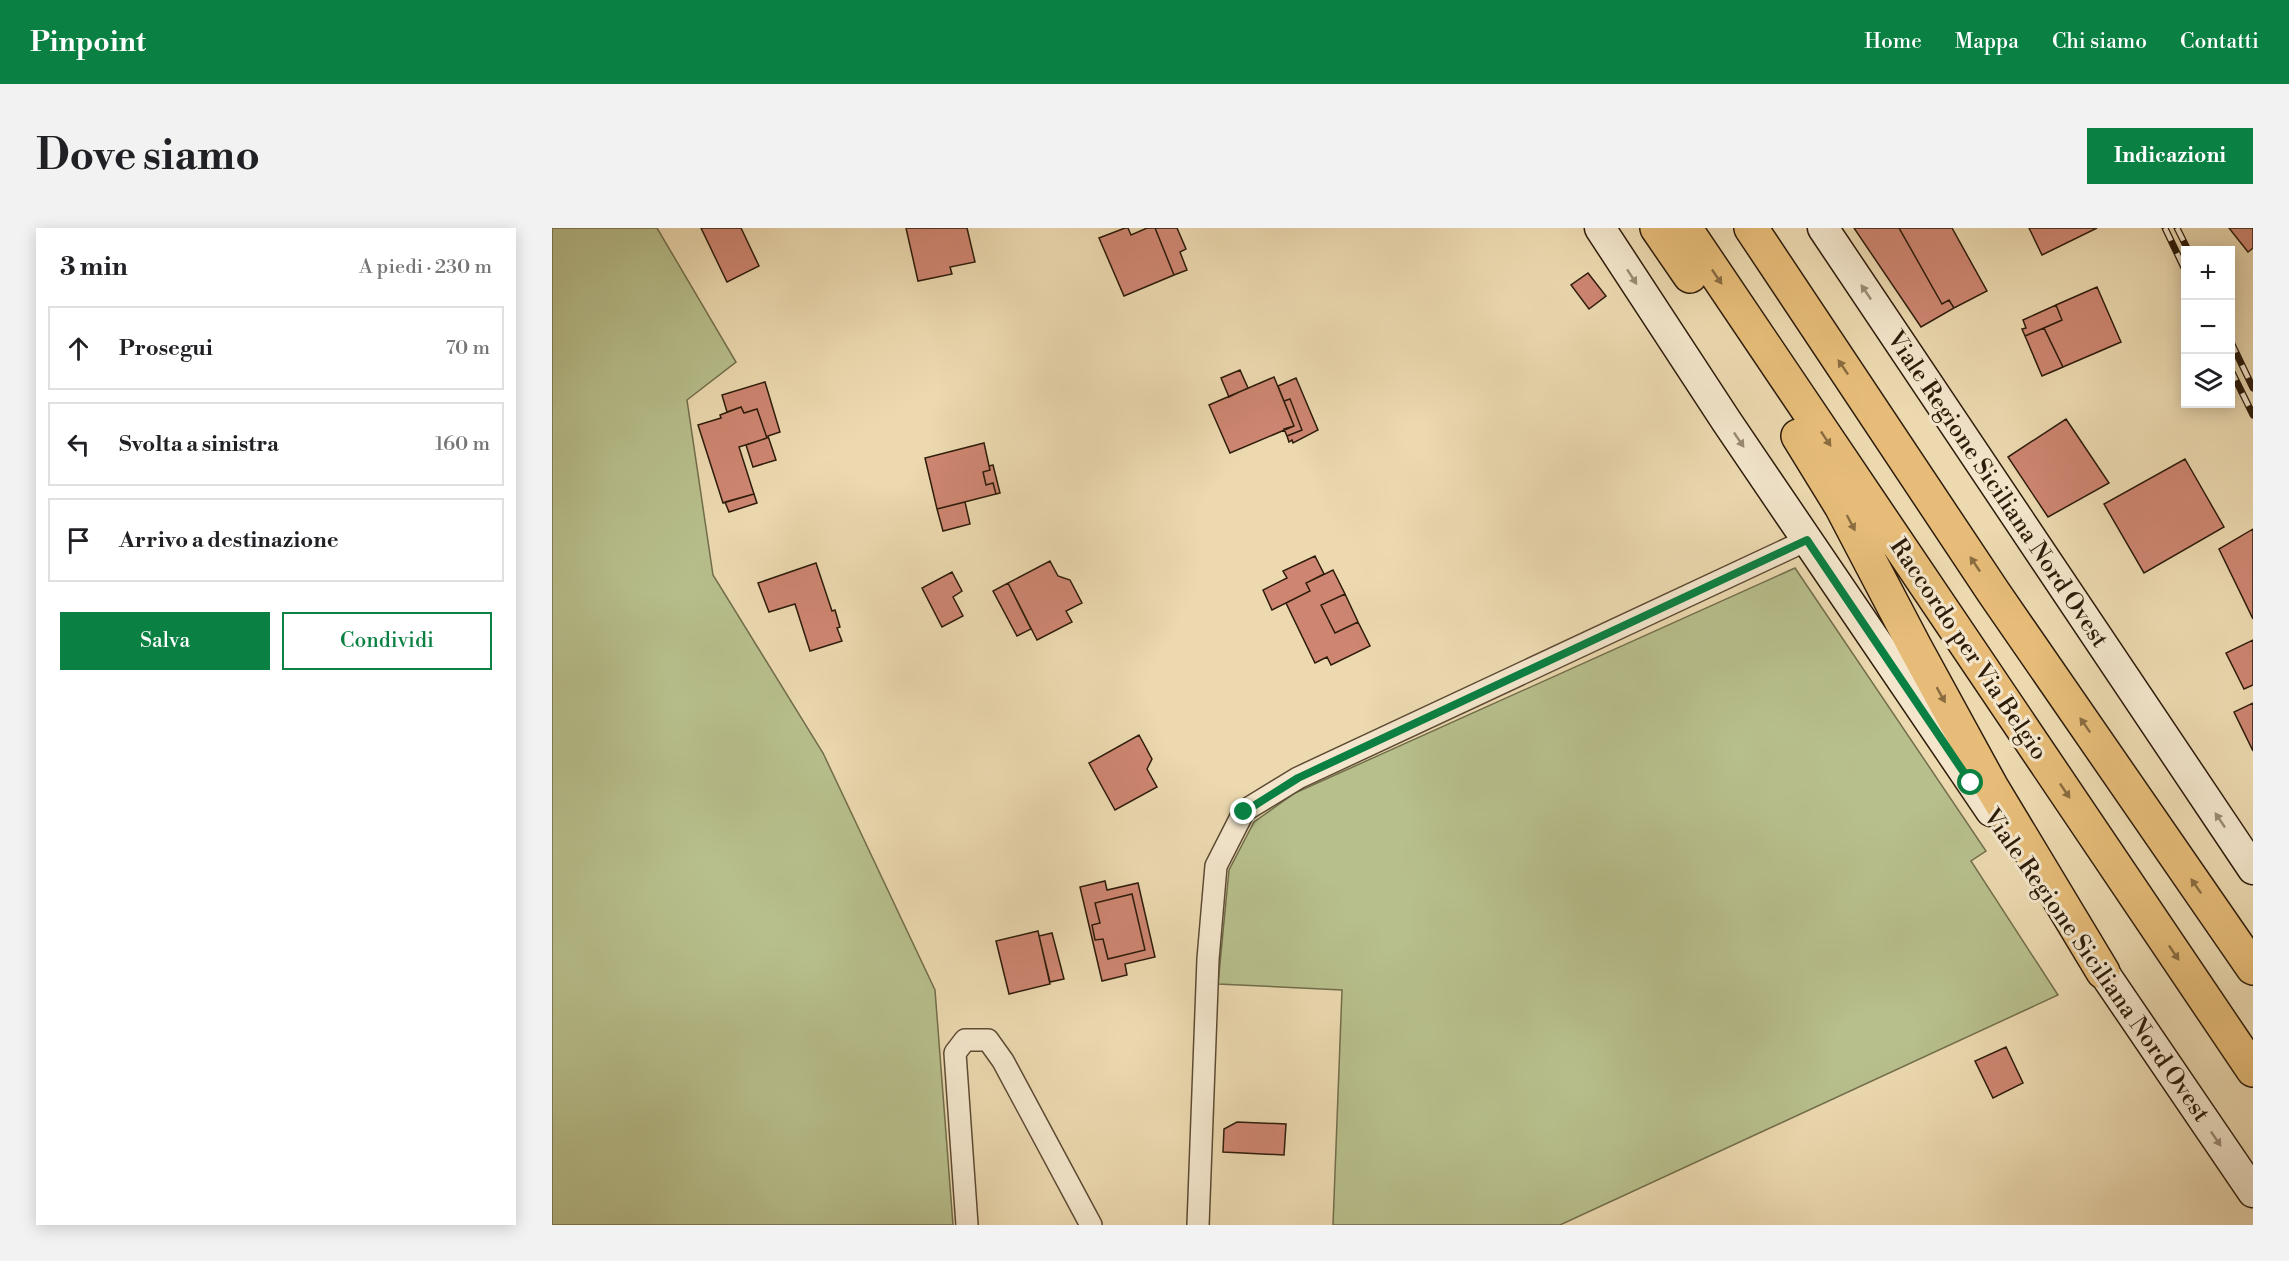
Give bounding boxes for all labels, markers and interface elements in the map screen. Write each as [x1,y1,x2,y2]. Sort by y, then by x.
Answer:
text: Pinpoint [30,25,146,60]
text: Home [1864,29,1922,55]
text: Mappa [1955,29,2019,55]
text: Chi siamo [2052,29,2147,55]
text: Contatti [2180,29,2259,55]
button: Indicazioni [2087,128,2253,184]
text: Dove siamo [36,130,260,183]
map controls [2181,246,2235,408]
button: + [2181,246,2235,300]
text: 3 min [60,251,128,283]
text: A piedi · 230 m [359,255,492,280]
one-way arrow [1711,268,1723,284]
one-way arrow [1626,269,1637,285]
one-way arrow [1860,285,1872,301]
button: − [2181,300,2235,354]
street label: Viale Regione Siciliana Nord Ovest [1879,325,2115,654]
icon: ahead [62,332,95,365]
text: Prosegui [119,335,213,362]
text: 70 m [446,336,490,361]
button: layers [2181,354,2235,408]
one-way arrow [1838,359,1849,375]
icon: left [62,428,95,461]
one-way arrow [1820,430,1832,446]
text: Svolta a sinistra [119,431,279,458]
text: 160 m [435,432,490,457]
one-way arrow [1733,432,1744,448]
one-way arrow [1846,514,1855,531]
icon: arrive [62,524,95,557]
text: Arrivo a destinazione [119,527,339,554]
street label: Raccordo per Via Belgio [1883,533,2054,766]
one-way arrow [1969,557,1981,573]
button: Salva [60,612,270,670]
button: Condividi [282,612,492,670]
one-way arrow [1936,687,1946,704]
one-way arrow [2079,718,2091,734]
route start [1957,769,1983,795]
one-way arrow [2059,783,2071,799]
route end [1230,798,1256,824]
street label: Viale Regione Siciliana Nord Ovest [1976,802,2216,1128]
one-way arrow [2215,812,2226,829]
one-way arrow [2190,878,2202,894]
one-way arrow [2168,944,2180,960]
one-way arrow [2210,1130,2222,1146]

